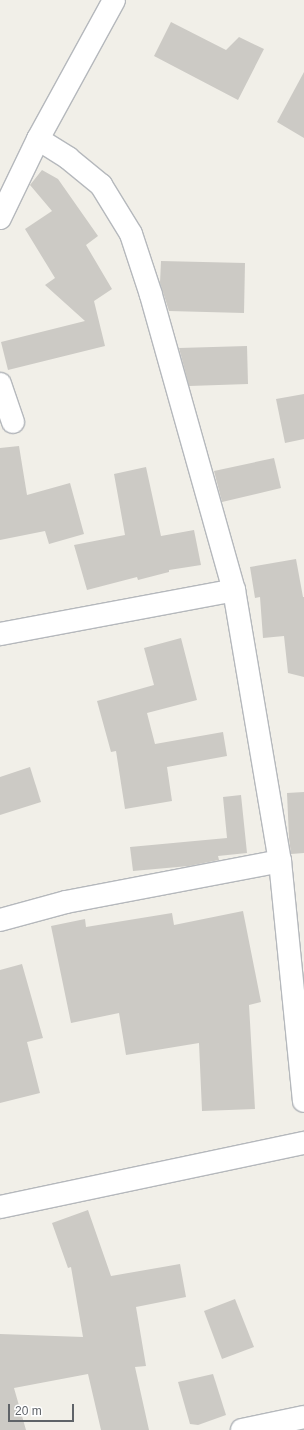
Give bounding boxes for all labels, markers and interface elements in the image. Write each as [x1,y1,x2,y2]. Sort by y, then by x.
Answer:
scale bar [10,1396,76,1422]
text: 20 m [15,1404,42,1418]

